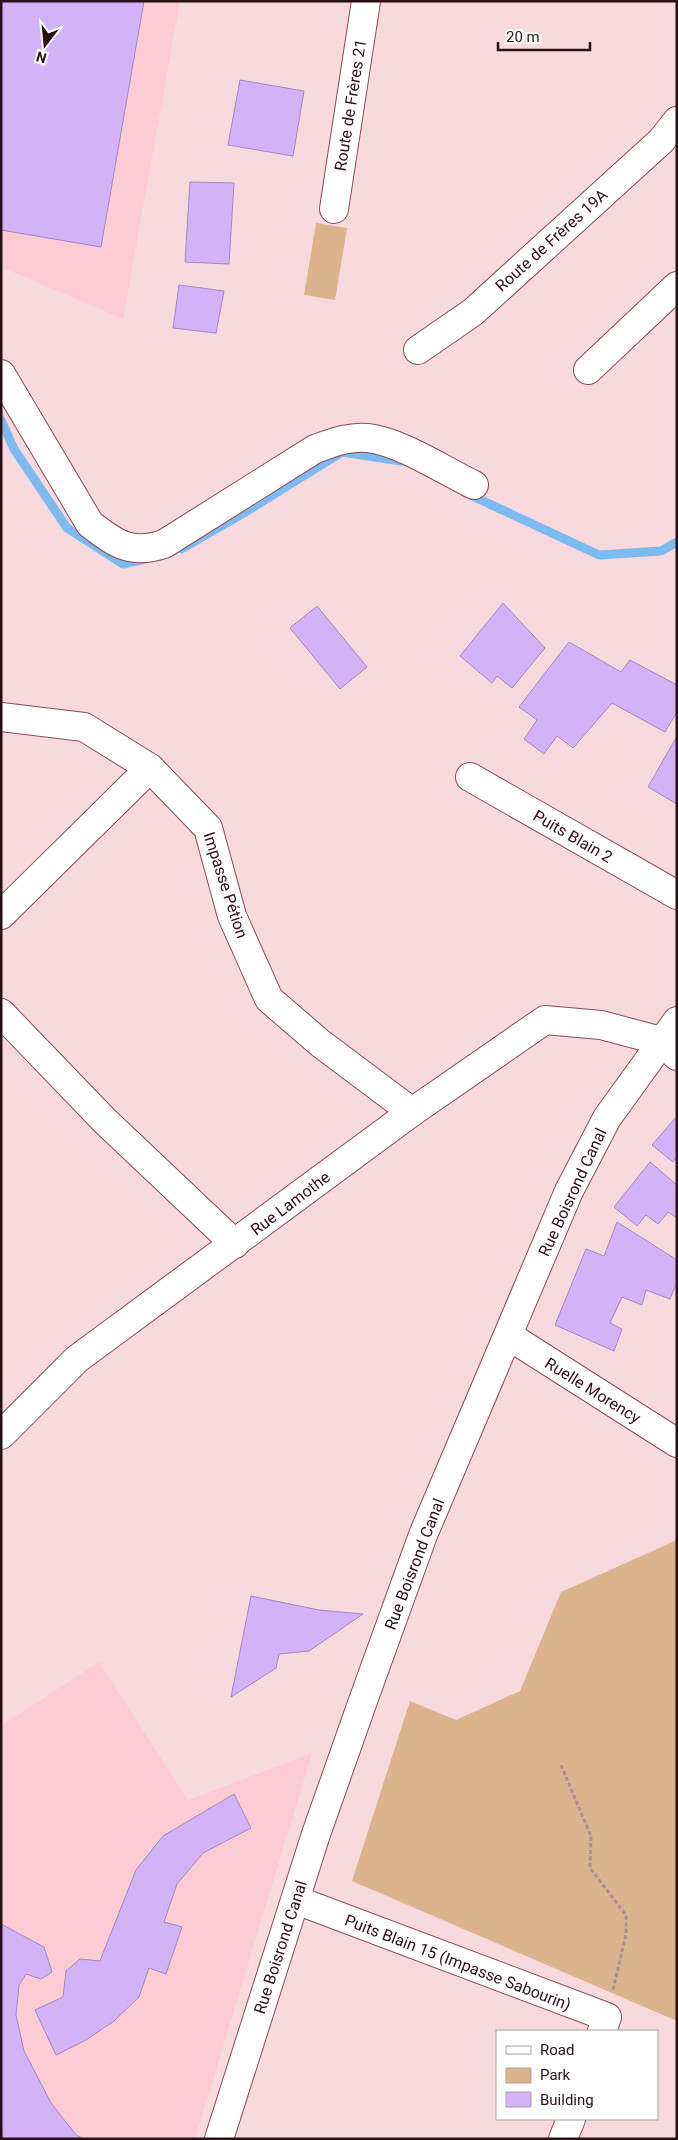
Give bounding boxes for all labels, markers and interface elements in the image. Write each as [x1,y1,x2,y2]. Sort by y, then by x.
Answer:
north arrow [20,20,70,70]
scale bar [498,20,590,52]
text: 20 m [506,28,540,46]
street label: Route de Frères 21 [331,38,370,172]
text: N [34,48,48,67]
street label: Route de Frères 19A [492,185,612,296]
street label: Puits Blain 2 [530,806,616,867]
street label: Impasse Pétion [199,830,252,941]
street label: Rue Boisrond Canal [534,1125,610,1259]
street label: Rue Lamothe [247,1167,334,1239]
street label: Ruelle Morency [541,1353,644,1428]
street label: Rue Boisrond Canal [381,1496,448,1633]
street label: Rue Boisrond Canal [250,1878,311,2016]
street label: Puits Blain 15 (Impasse Sabourin) [342,1910,574,2014]
legend [496,2030,658,2120]
text: Road [540,2041,574,2059]
text: Park [540,2066,571,2084]
text: Building [540,2091,594,2109]

